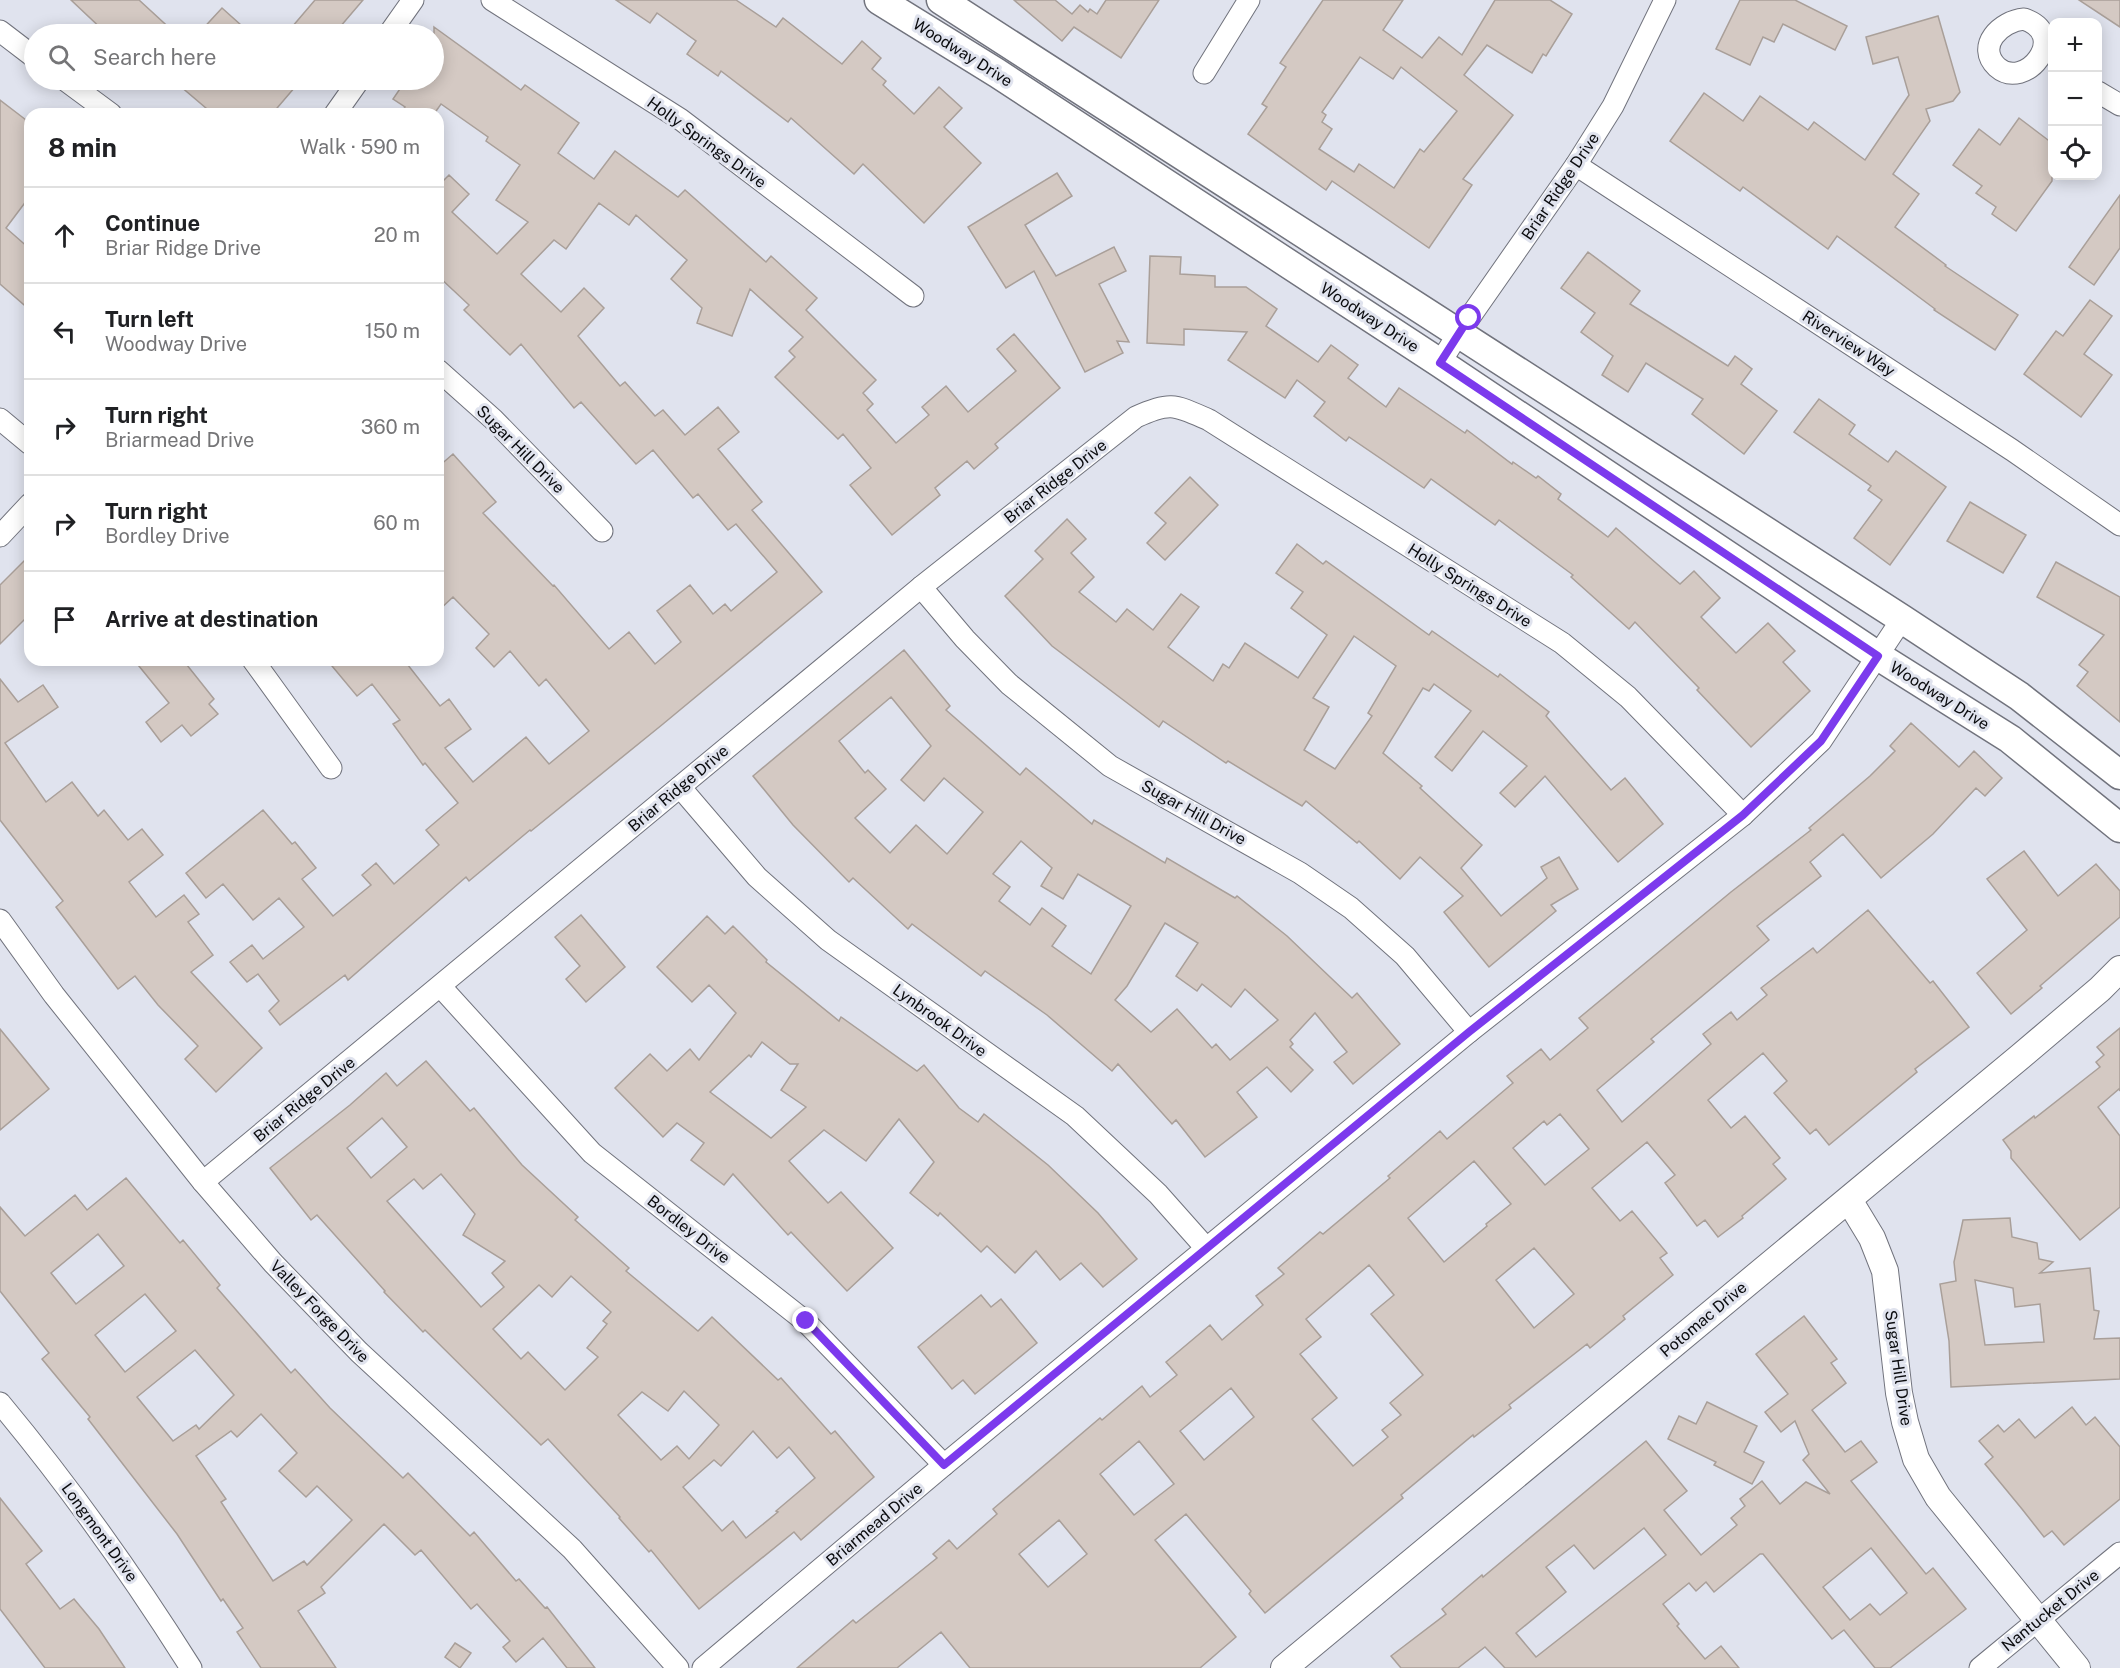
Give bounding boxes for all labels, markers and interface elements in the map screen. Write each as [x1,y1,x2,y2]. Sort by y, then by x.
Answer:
street label: Woodway Drive [909,14,1016,91]
map controls [2048,18,2102,180]
button: + [2048,18,2102,72]
search box [24,24,444,90]
icon: search [45,41,78,74]
text: Search here [93,44,217,70]
button: − [2048,72,2102,126]
street label: Holly Springs Drive [644,93,770,192]
button: locate [2048,126,2102,180]
street label: Briar Ridge Drive [1518,129,1603,243]
text: 8 min [48,132,117,163]
text: Walk · 590 m [300,135,420,159]
text: Continue [105,210,200,236]
icon: ahead [48,219,81,252]
text: 20 m [374,223,420,247]
text: Briar Ridge Drive [105,236,261,260]
street label: Woodway Drive [1317,278,1423,356]
route start [1455,304,1481,330]
text: Turn left [105,306,194,332]
street label: Riverview Way [1799,306,1899,381]
icon: left [48,315,81,348]
text: 150 m [365,319,420,343]
text: Woodway Drive [105,332,247,356]
street label: Sugar Hill Drive [473,401,569,497]
text: Turn right [105,402,208,428]
icon: right [48,411,81,444]
text: 360 m [361,415,420,439]
text: Briarmead Drive [105,428,254,452]
street label: Briar Ridge Drive [1000,435,1110,527]
text: Turn right [105,498,208,524]
icon: right [48,507,81,540]
text: 60 m [373,511,420,535]
text: Bordley Drive [105,524,230,548]
street label: Holly Springs Drive [1404,540,1535,631]
icon: arrive [48,603,81,636]
text: Arrive at destination [105,606,318,632]
street label: Woodway Drive [1886,657,1993,734]
street label: Briar Ridge Drive [624,741,732,836]
street label: Sugar Hill Drive [1138,776,1249,849]
street label: Lynbrook Drive [889,980,990,1061]
street label: Briar Ridge Drive [250,1053,359,1146]
street label: Bordley Drive [644,1191,734,1268]
street label: Valley Forge Drive [266,1256,373,1366]
street label: Potomac Drive [1656,1278,1750,1361]
route end [792,1307,818,1333]
street label: Sugar Hill Drive [1881,1309,1916,1427]
street label: Longmont Drive [57,1479,142,1585]
street label: Briarmead Drive [822,1479,926,1570]
street label: Nantucket Drive [1998,1565,2103,1655]

